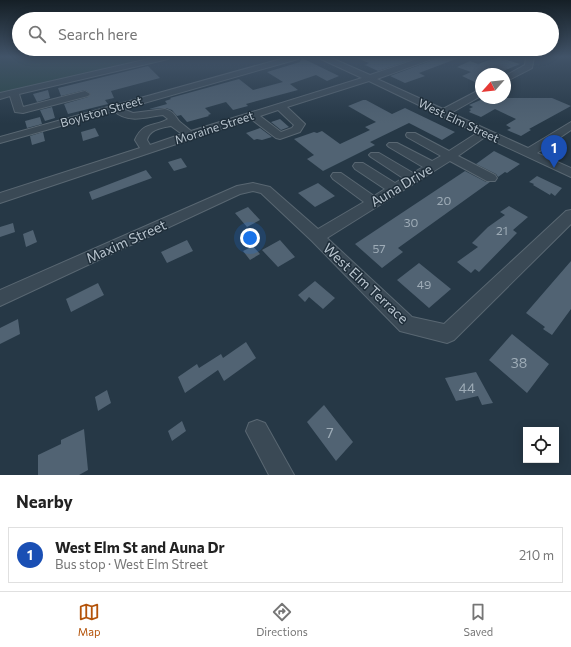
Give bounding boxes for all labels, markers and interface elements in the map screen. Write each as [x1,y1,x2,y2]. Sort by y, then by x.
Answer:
search box [12,12,559,56]
icon: search [26,23,48,45]
text: Search here [58,25,137,43]
north arrow [475,68,511,104]
street label: Boylston Street [58,93,144,129]
street label: West Elm Street [417,95,502,145]
street label: Moraine Street [173,108,255,146]
pin: 1 [541,135,567,168]
street label: Auna Drive [367,160,435,210]
house number: 20 [437,193,451,207]
house number: 30 [404,215,419,229]
street label: Maxim Street [83,216,169,266]
house number: 21 [496,223,508,237]
your location [240,228,260,248]
street label: West Elm Terrace [320,239,412,327]
house number: 57 [372,241,386,255]
house number: 49 [417,277,431,291]
house number: 38 [511,354,527,371]
house number: 44 [459,379,476,396]
house number: 7 [326,424,334,441]
map controls [523,427,559,463]
button: locate [523,427,559,463]
text: Nearby [16,491,73,512]
text: West Elm St and Auna Dr [55,538,225,556]
text: 1 [27,547,33,563]
text: 210 m [519,547,554,563]
text: Bus stop · West Elm Street [55,556,208,572]
tab: Map [78,601,101,638]
tab: Directions [256,601,308,638]
tab: Saved [463,601,493,638]

